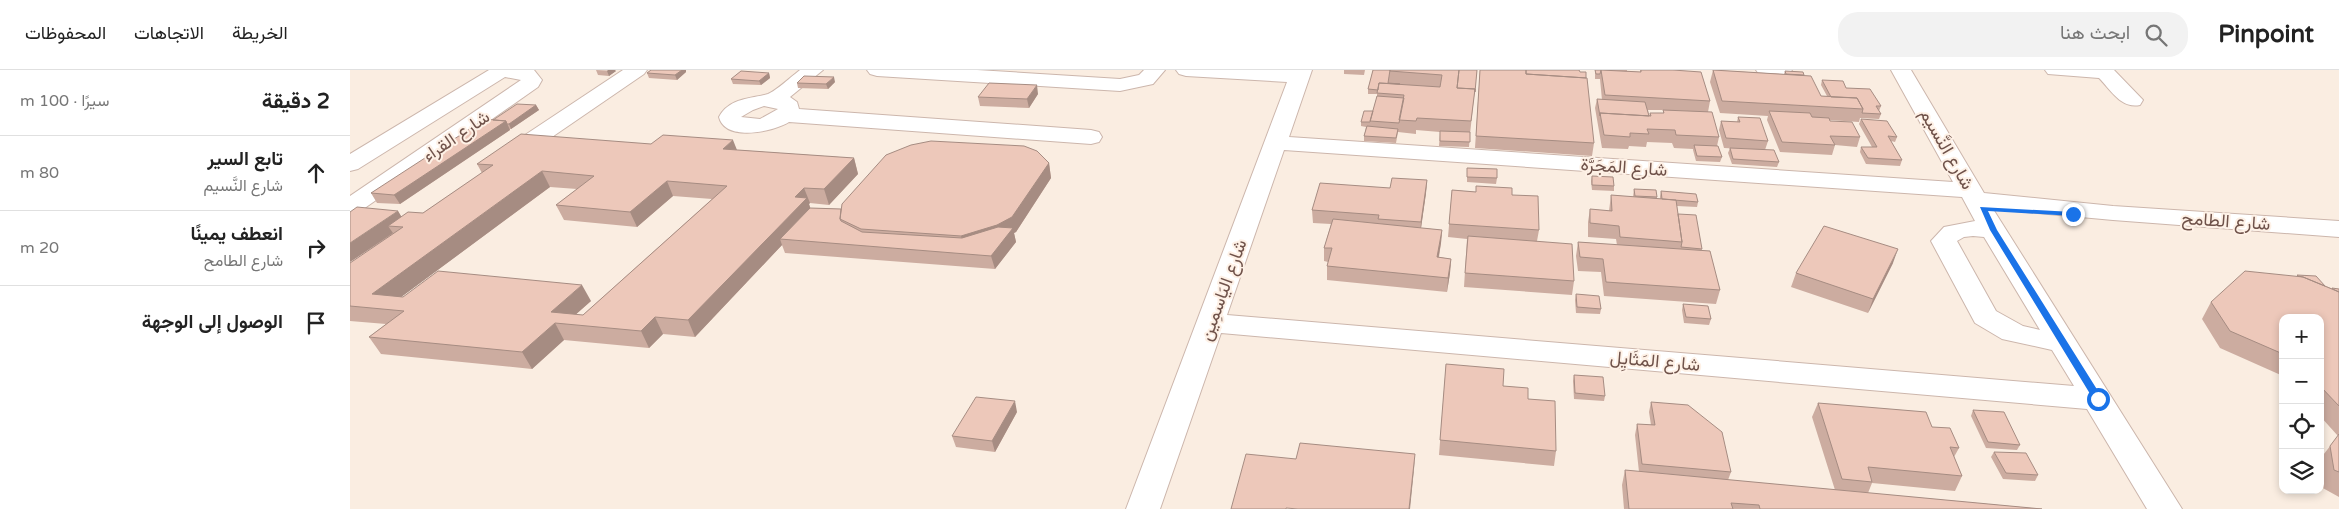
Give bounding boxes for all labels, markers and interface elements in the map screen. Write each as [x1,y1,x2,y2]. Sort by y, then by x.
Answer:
search box [1838,12,2188,57]
text: Pinpoint [2218,20,2314,49]
icon: search [2142,21,2170,49]
text: المحفوظات [25,22,106,44]
text: الاتجاهات [134,22,204,44]
text: الخريطة [232,22,288,44]
text: ابحث هنا [2060,22,2130,44]
text: 2 دقيقة [262,89,330,114]
text: سيرًا · 100 m [20,91,109,111]
street label: شارع النَّسيم [1914,105,1979,194]
street label: شارع القراء [418,106,494,167]
text: تابع السير [207,148,283,170]
street label: شارع المَجَرَّة [1580,153,1668,182]
icon: ahead [302,159,330,187]
text: 80 m [20,163,59,183]
text: شارع النَّسيم [203,176,283,196]
route end [2062,203,2085,226]
street label: شارع الطامح [2181,207,2271,236]
text: انعطف يمينًا [190,223,283,245]
icon: right [302,234,330,262]
street label: شارع اليَاسمِين [1195,236,1252,344]
text: 20 m [20,238,59,258]
text: شارع الطامح [204,251,283,271]
icon: arrive [302,309,330,337]
text: الوصول إلى الوجهة [142,311,283,333]
map controls [2279,314,2324,494]
button: + [2279,314,2324,359]
street label: شارع المَثَايِل [1609,346,1701,379]
button: − [2279,359,2324,404]
route start [2087,388,2110,411]
button: locate [2279,404,2324,449]
button: layers [2279,449,2324,494]

